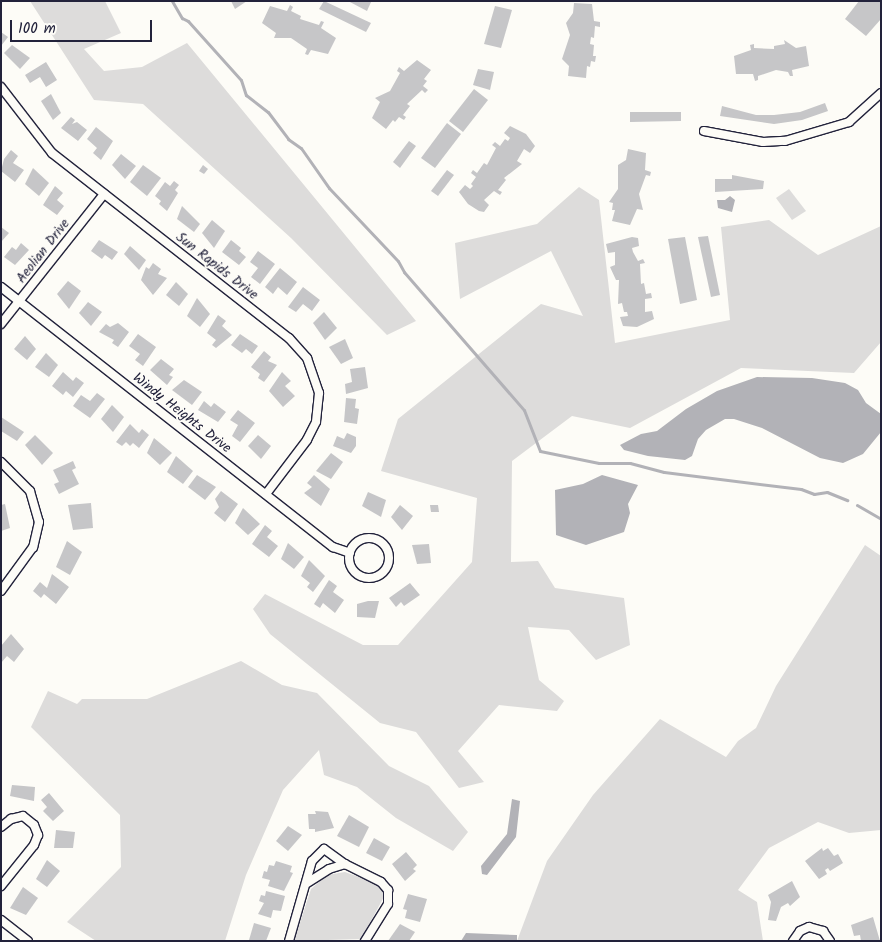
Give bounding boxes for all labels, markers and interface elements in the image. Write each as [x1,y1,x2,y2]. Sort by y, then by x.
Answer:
scale bar [12,10,155,42]
text: 100 m [18,17,56,41]
street label: Aeolian Drive [13,216,73,286]
street label: Sun Rapids Drive [173,229,261,303]
street label: Windy Heights Drive [129,369,235,457]

